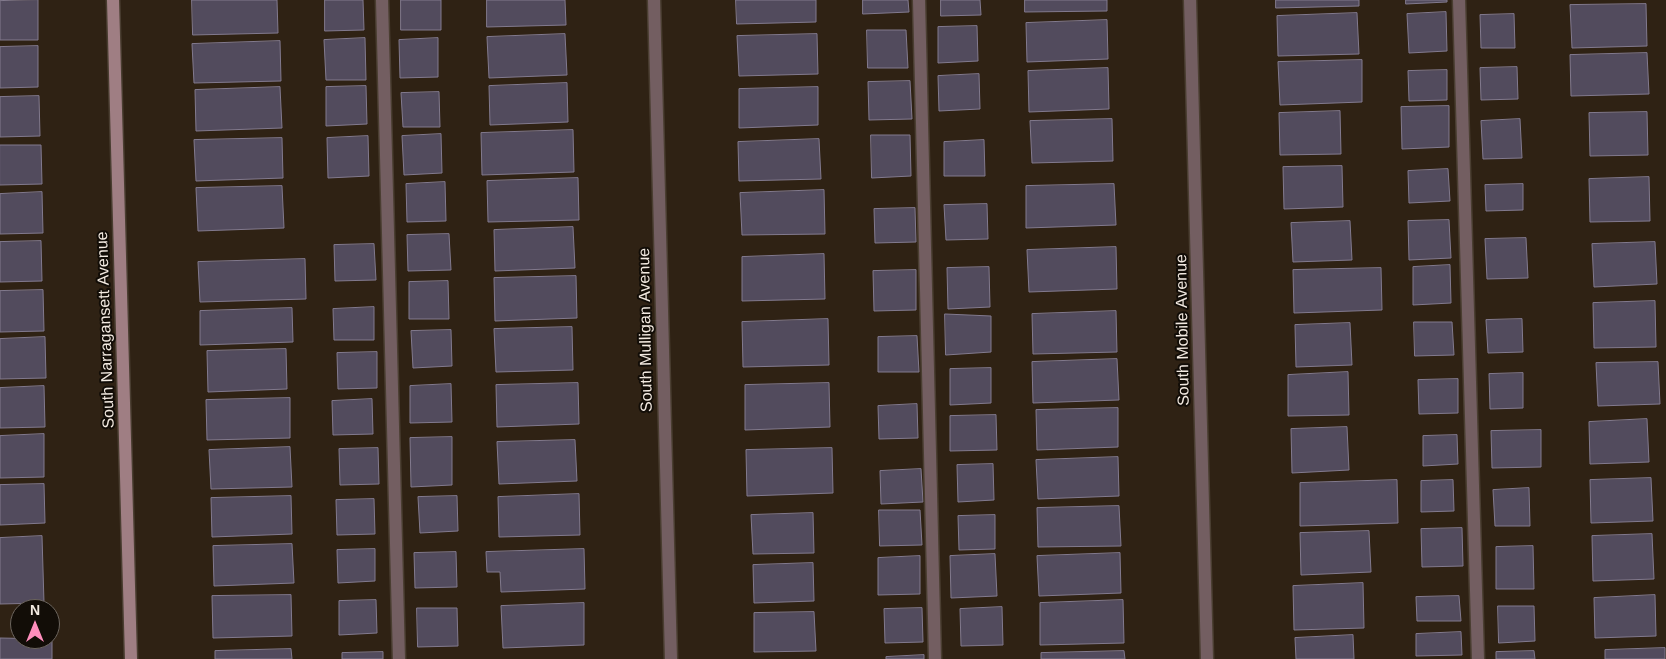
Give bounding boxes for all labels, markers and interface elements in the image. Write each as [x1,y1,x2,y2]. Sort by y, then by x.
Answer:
street label: South Narragansett Avenue [93,231,119,429]
street label: South Mulligan Avenue [635,248,657,412]
street label: South Mobile Avenue [1172,254,1194,406]
north arrow [10,599,60,649]
text: N [30,602,40,618]

